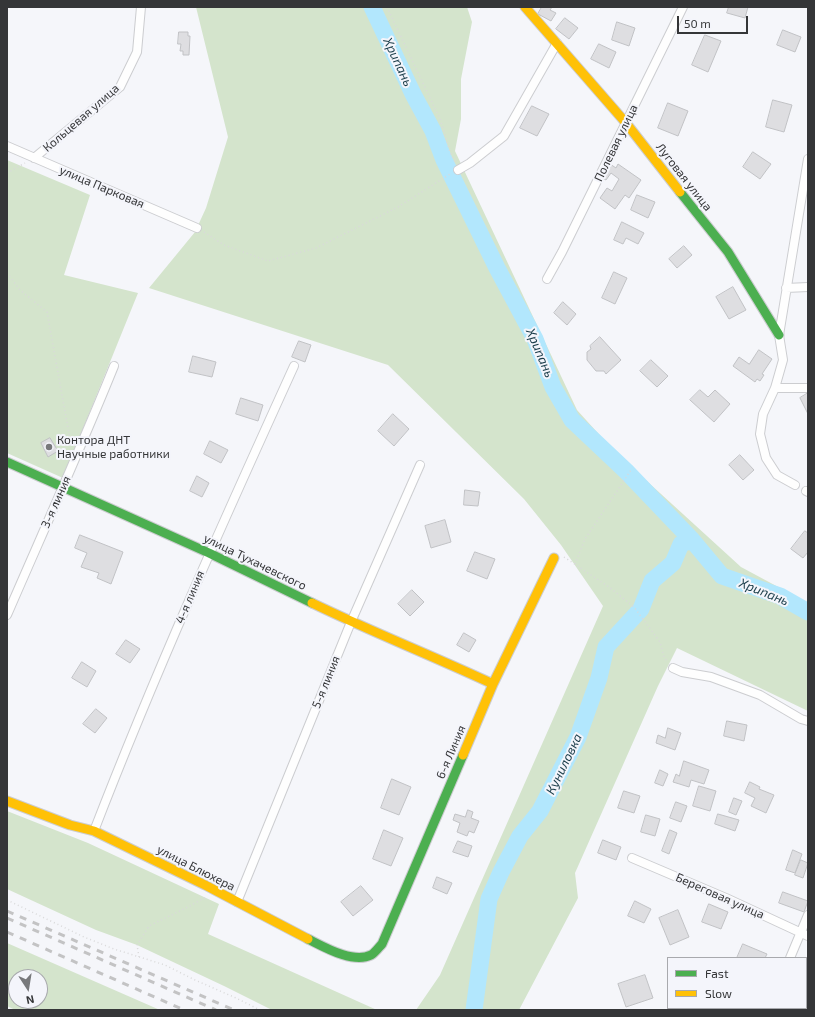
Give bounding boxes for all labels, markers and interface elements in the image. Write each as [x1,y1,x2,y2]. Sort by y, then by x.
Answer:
scale bar [679,8,750,34]
text: 50 m [684,16,711,30]
water label: Хрипань [380,35,416,89]
street label: Кольцевая улица [40,81,122,155]
street label: Полевая улица [591,102,641,184]
street label: Луговая улица [653,140,715,214]
street label: улица Парковая [57,163,147,211]
water label: Хрипань [523,326,557,380]
place label: Контора ДНТ Научные работники [57,433,170,461]
marker: Контора ДНТ Научные работники [44,442,54,452]
street label: 3-я линия [38,474,74,530]
street label: улица Тухачевского [201,531,309,593]
street label: 4-я линия [172,568,208,626]
water label: Хрипань [737,575,791,609]
street label: 5-я линия [309,654,343,710]
street label: 6-я Линия [433,723,469,781]
water label: Куниловка [543,731,585,797]
street label: улица Блюхера [154,842,238,894]
street label: Береговая улица [673,870,767,922]
legend [667,957,807,1009]
text: Fast [705,966,728,980]
north arrow [8,969,48,1009]
text: Slow [705,986,732,1000]
text: N [25,993,36,1007]

